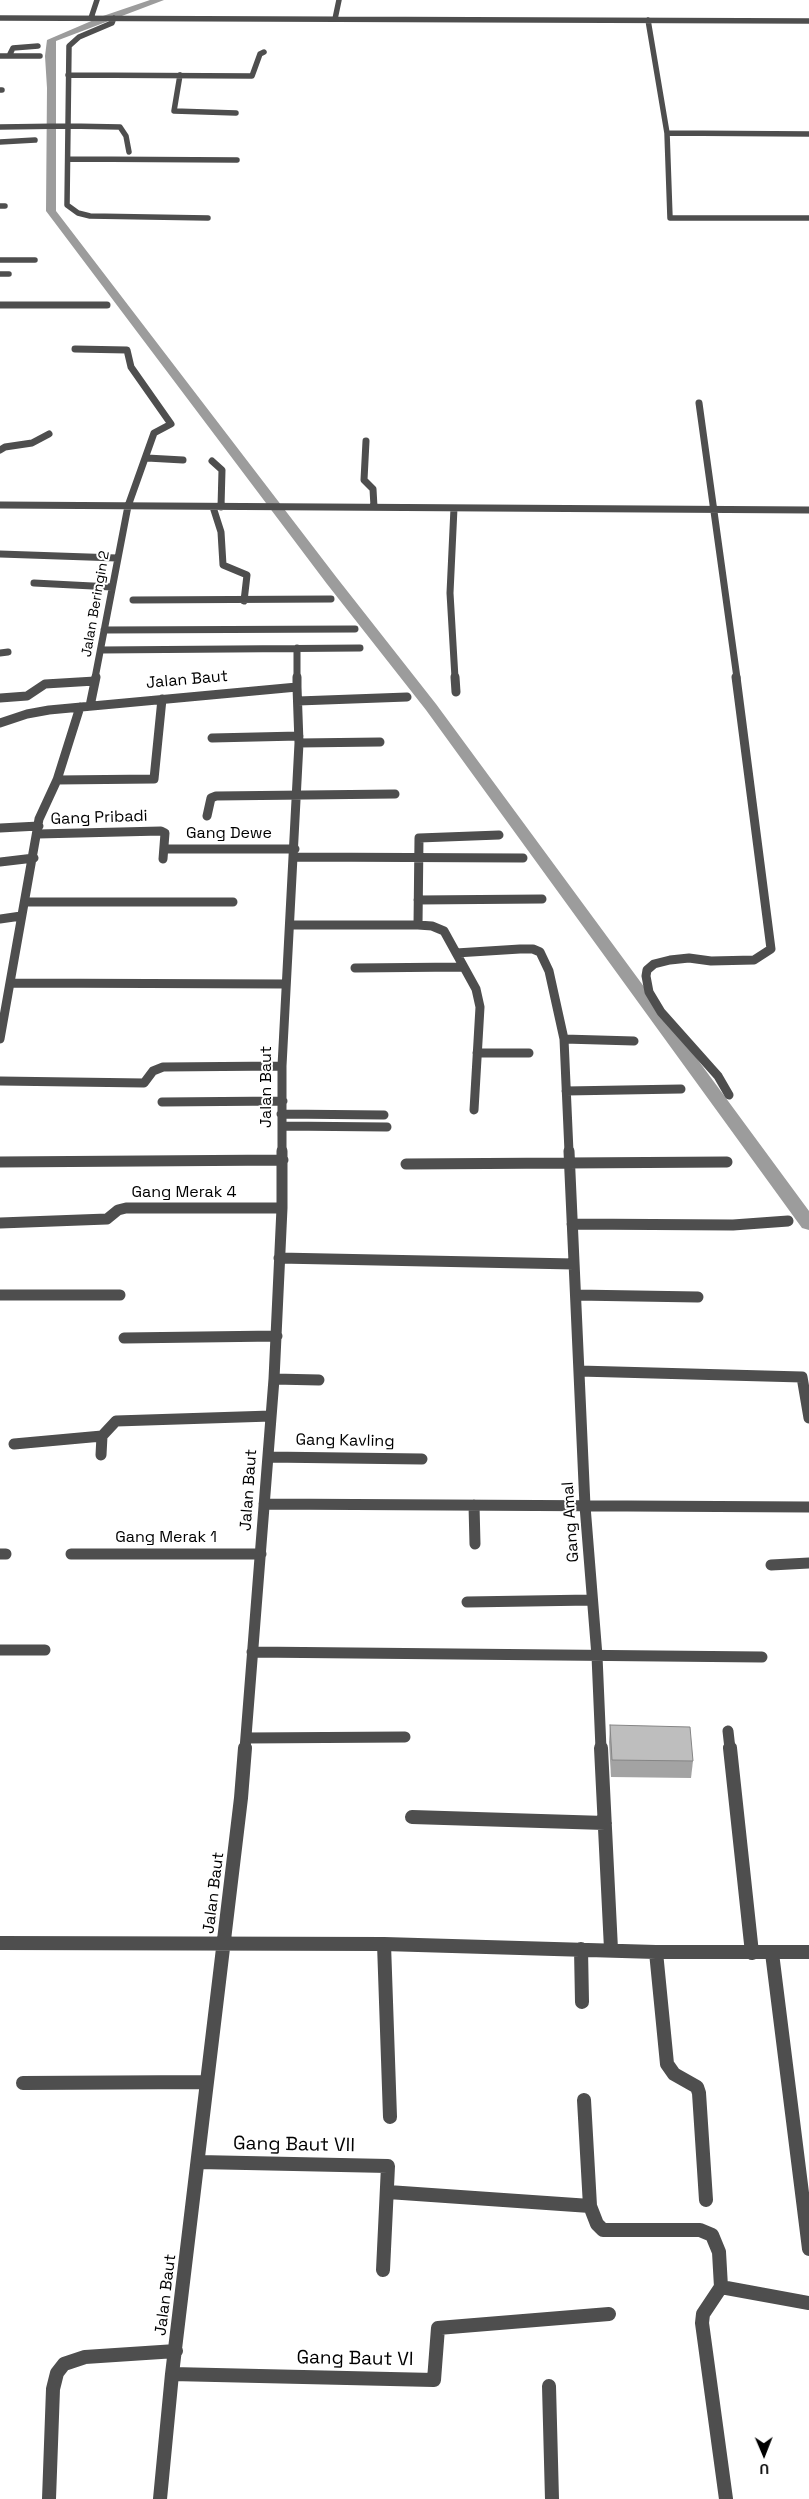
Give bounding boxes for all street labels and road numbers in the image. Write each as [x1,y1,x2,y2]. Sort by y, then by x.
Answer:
street label: Jalan Beringin 2 [78,550,114,658]
street label: Jalan Baut [145,667,229,693]
street label: Gang Pribadi [50,807,148,829]
street label: Gang Dewe [186,824,272,844]
street label: Jalan Baut [257,1046,277,1128]
street label: Gang Merak 4 [132,1183,236,1203]
street label: Gang Kavling [295,1431,395,1451]
street label: Jalan Baut [237,1448,261,1532]
street label: Gang Amal [559,1481,583,1563]
street label: Gang Merak 1 [115,1528,217,1548]
street label: Jalan Baut [199,1851,229,1935]
street label: Gang Baut VII [233,2133,355,2157]
street label: Jalan Baut [151,2253,181,2337]
street label: Gang Baut VI [296,2347,414,2371]

